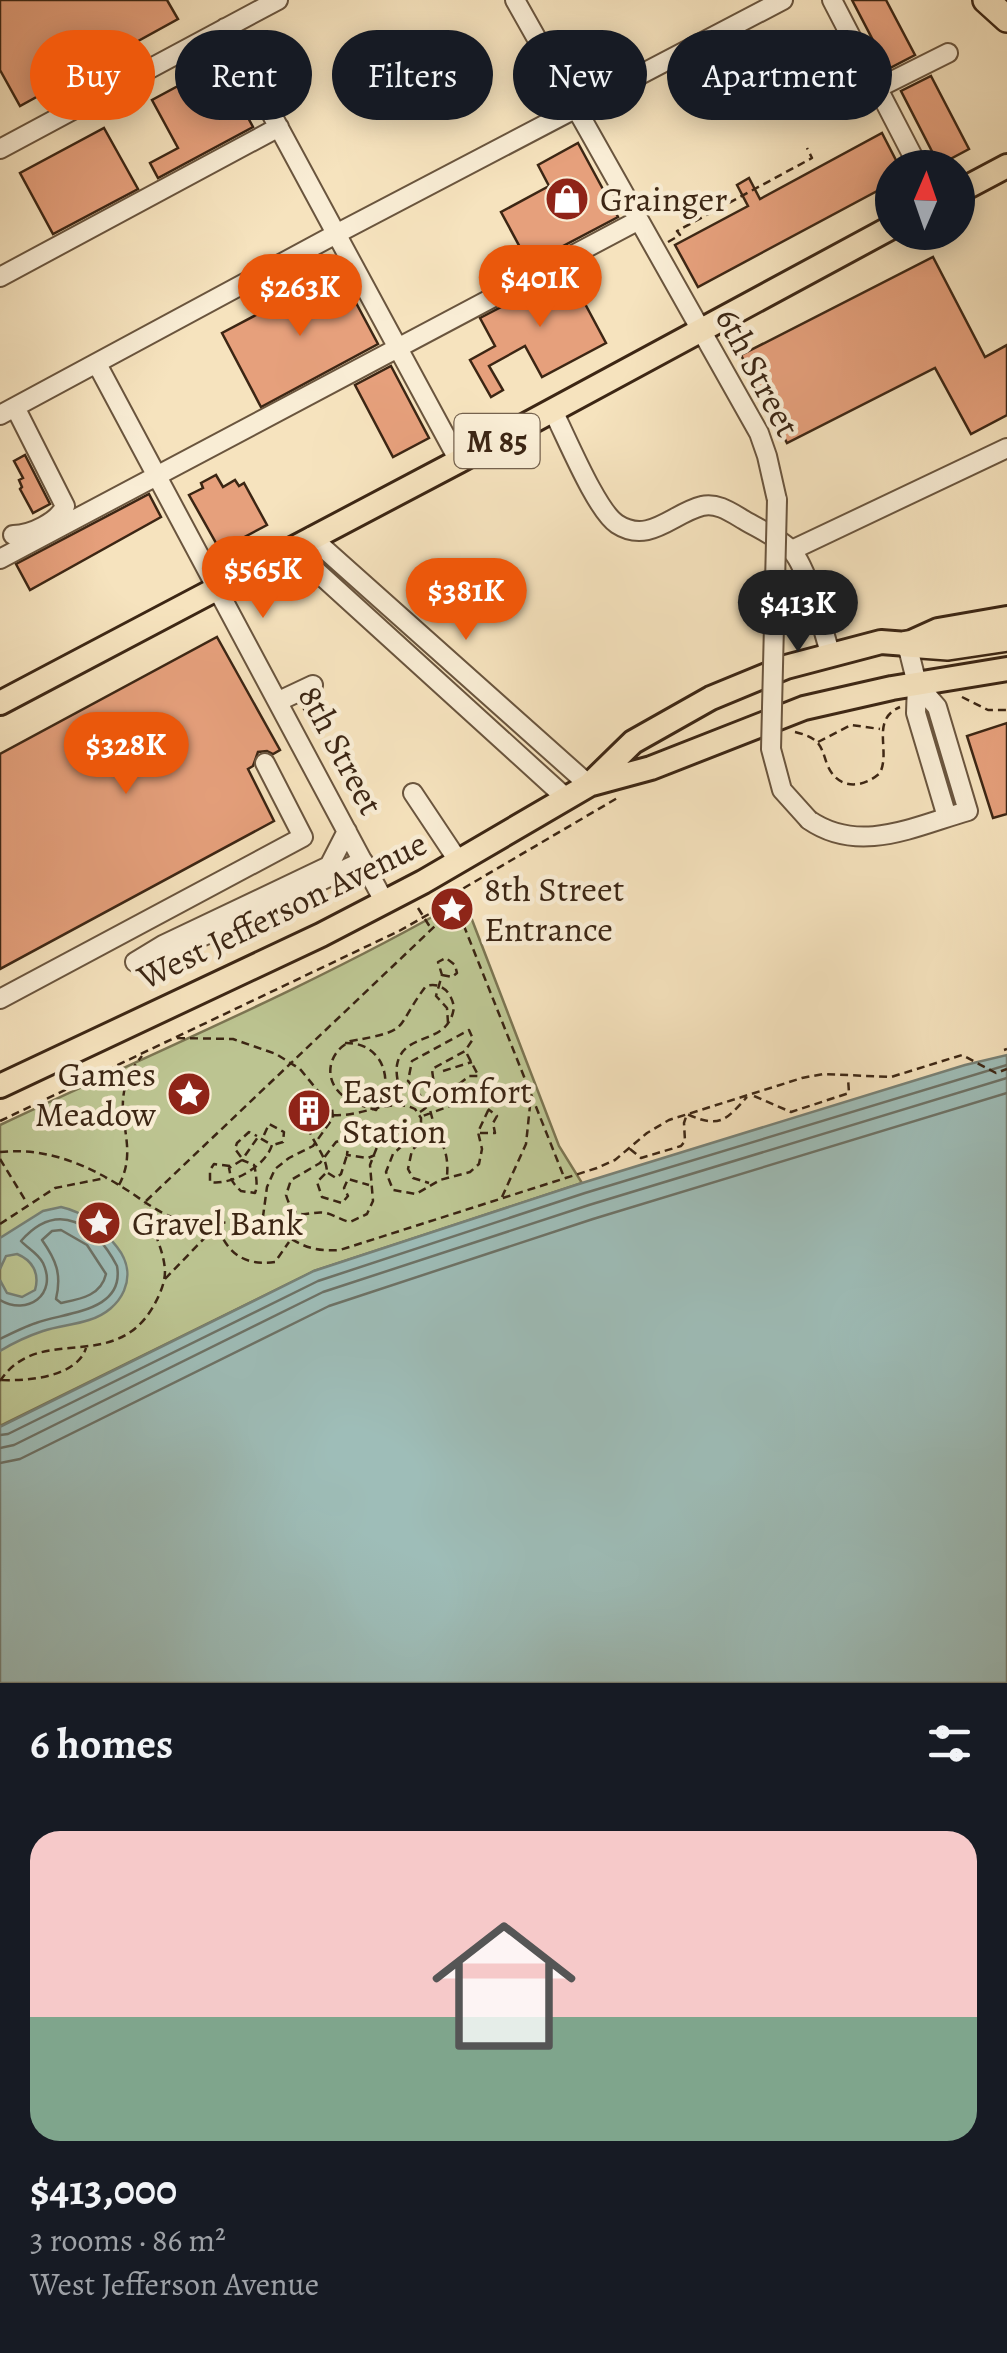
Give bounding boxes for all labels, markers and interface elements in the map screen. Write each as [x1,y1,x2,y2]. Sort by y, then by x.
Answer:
chip: Buy [30,30,155,120]
chip: Rent [175,30,312,120]
chip: Filters [332,30,493,120]
chip: New [513,30,647,120]
chip: Apartment [667,30,892,120]
north arrow [875,150,975,250]
map controls [875,150,975,250]
place label: Grainger [600,175,728,223]
shop icon: Grainger [544,176,590,222]
pin: $401K [470,245,610,330]
pin: $263K [230,254,370,339]
text: $401K [501,255,579,299]
text: $263K [260,264,340,308]
street label: 6th Street [704,299,812,445]
road number: M 85 [454,414,540,468]
pin: $565K [193,536,333,621]
text: $565K [224,546,302,590]
pin: $381K [396,558,536,643]
text: $381K [428,568,504,612]
pin: $413K [728,570,868,655]
text: $413K [760,580,836,624]
street label: 8th Street [287,677,395,823]
pin: $328K [56,712,196,797]
text: $328K [86,722,166,766]
street label: West Jefferson Avenue [128,819,435,1001]
place label: 8th Street Entrance [484,865,624,953]
place icon: 8th Street Entrance [429,886,475,932]
place label: Games Meadow [35,1050,156,1138]
place label: East Comfort Station [342,1067,532,1155]
place icon: Games Meadow [166,1071,212,1117]
building icon: East Comfort Station [286,1088,332,1134]
place label: Gravel Bank [132,1199,303,1247]
place icon: Gravel Bank [76,1200,122,1246]
text: 6 homes [30,1715,173,1772]
icon: filters [922,1716,977,1771]
icon: home [414,1896,594,2076]
text: $413,000 [30,2161,177,2218]
text: 3 rooms · 86 m² [30,2218,226,2262]
text: West Jefferson Avenue [30,2262,319,2306]

